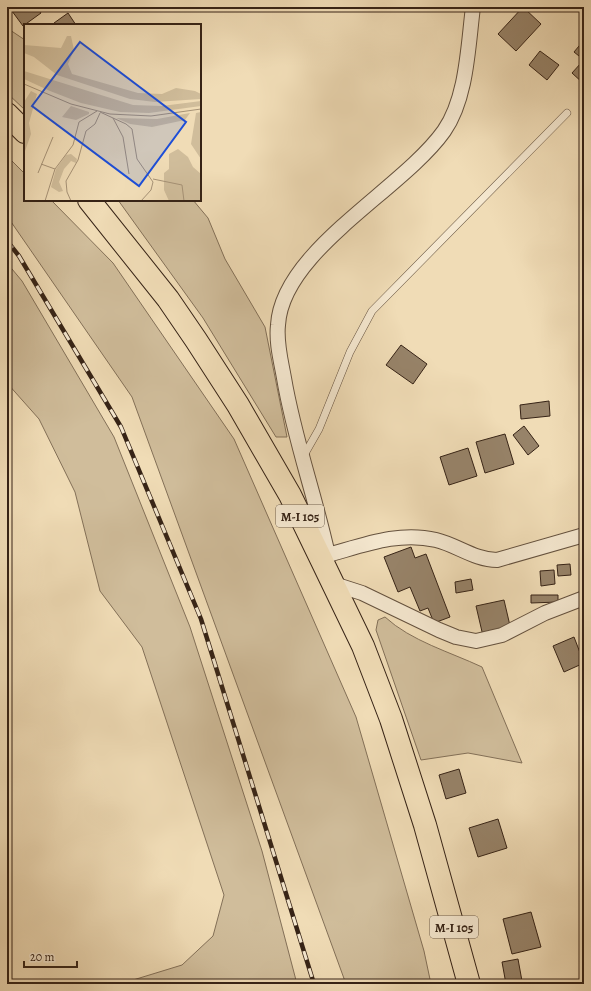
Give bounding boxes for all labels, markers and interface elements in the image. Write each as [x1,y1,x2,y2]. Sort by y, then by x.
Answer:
inset map [24,24,201,201]
road number: M-I 105 [276,505,324,527]
road number: M-I 105 [430,916,478,938]
scale bar [24,943,77,969]
text: 20 m [30,949,54,965]

